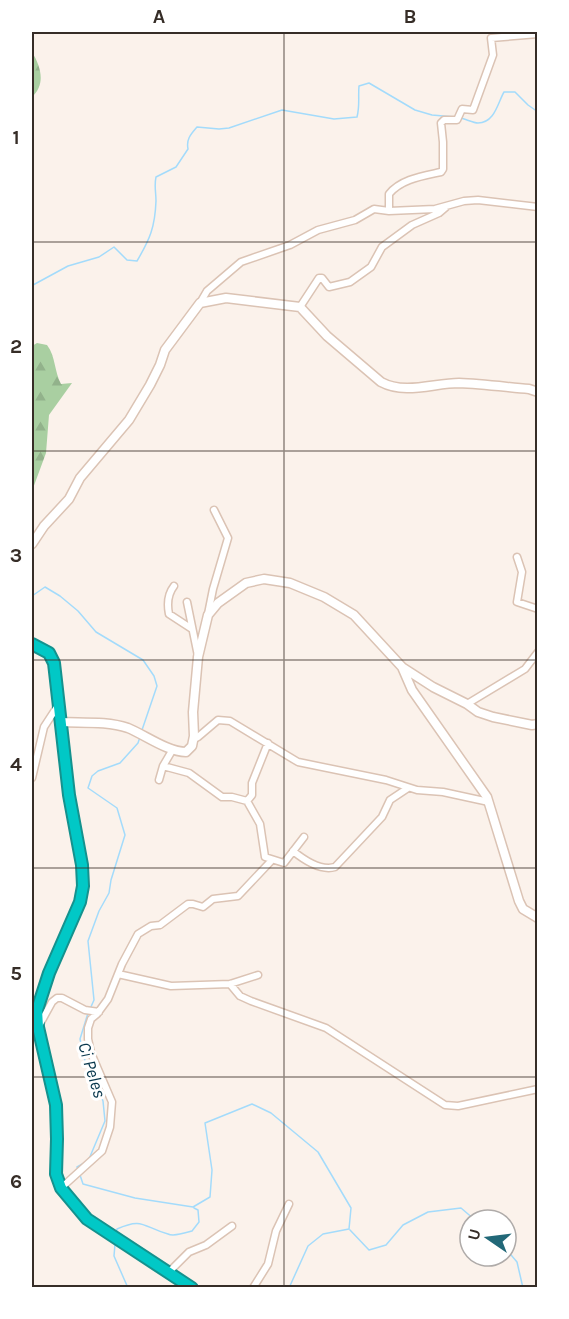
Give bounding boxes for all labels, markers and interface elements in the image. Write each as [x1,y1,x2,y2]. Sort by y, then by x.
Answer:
text: A [153,5,166,28]
text: B [404,5,416,28]
text: 1 [12,126,20,149]
text: 2 [10,335,22,358]
text: 3 [10,544,22,567]
text: 4 [10,753,22,776]
text: 5 [10,962,22,985]
water label: Ci Peles [73,1039,111,1101]
text: 6 [10,1170,22,1193]
north arrow [458,1208,518,1268]
text: U [463,1227,484,1242]

